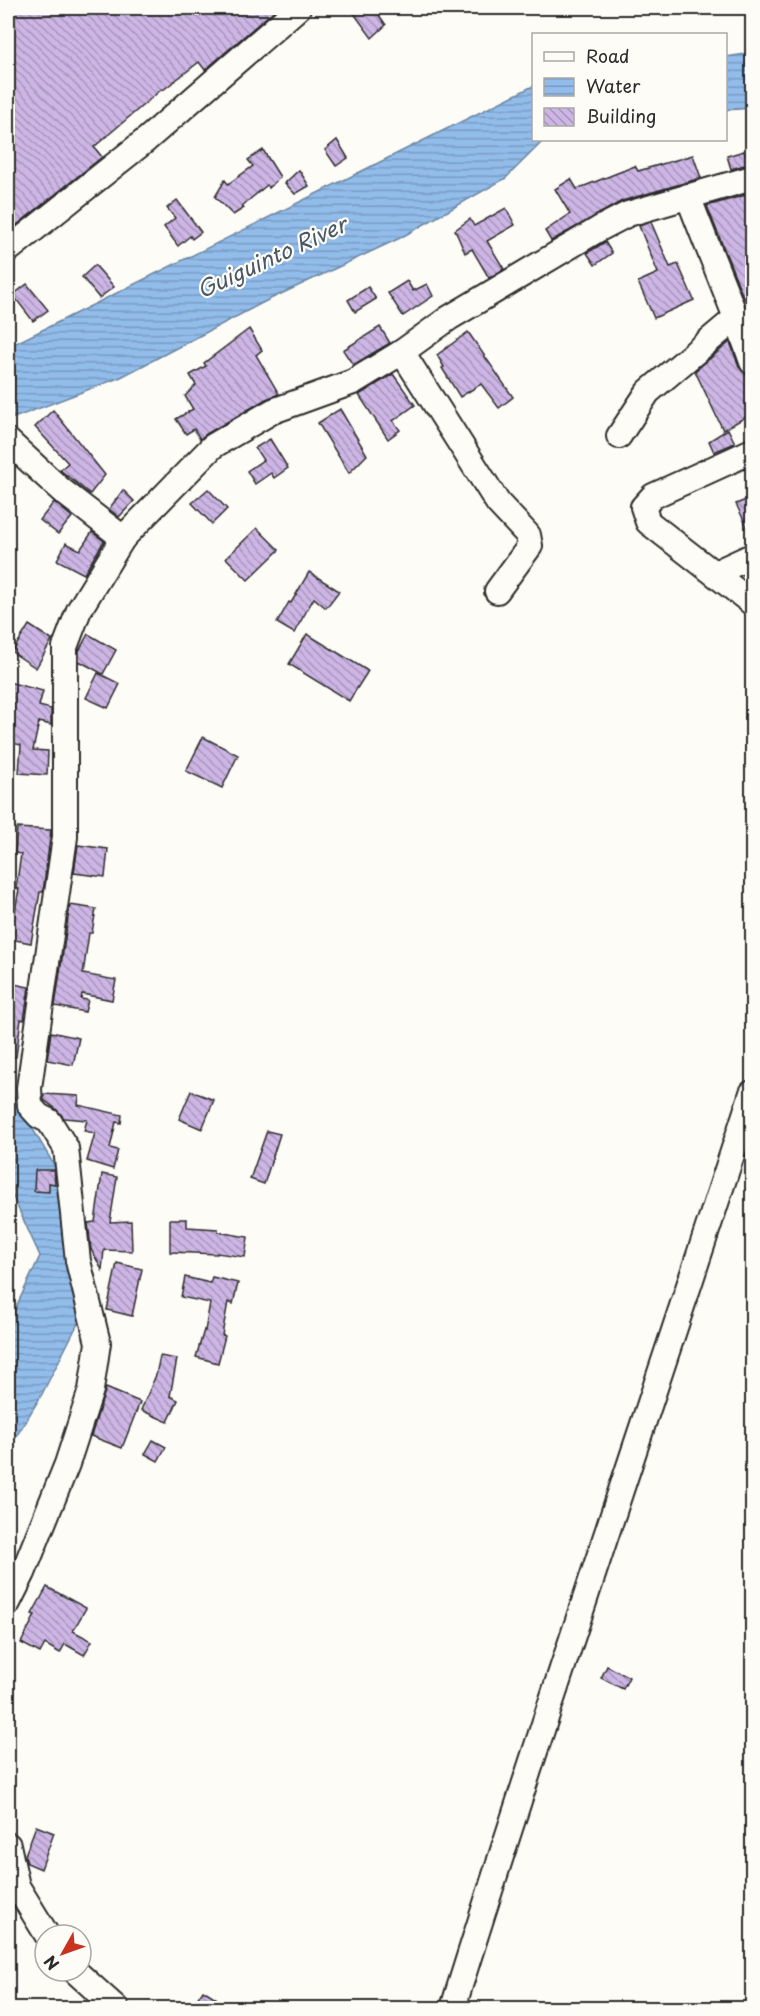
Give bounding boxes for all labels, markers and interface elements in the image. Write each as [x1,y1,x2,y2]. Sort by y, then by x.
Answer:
legend [532,33,727,141]
text: Road [586,42,630,69]
text: Water [586,72,641,99]
text: Building [586,102,656,129]
water label: Guiguinto River [191,206,354,305]
north arrow [33,1923,93,1983]
text: N [37,1951,64,1976]

